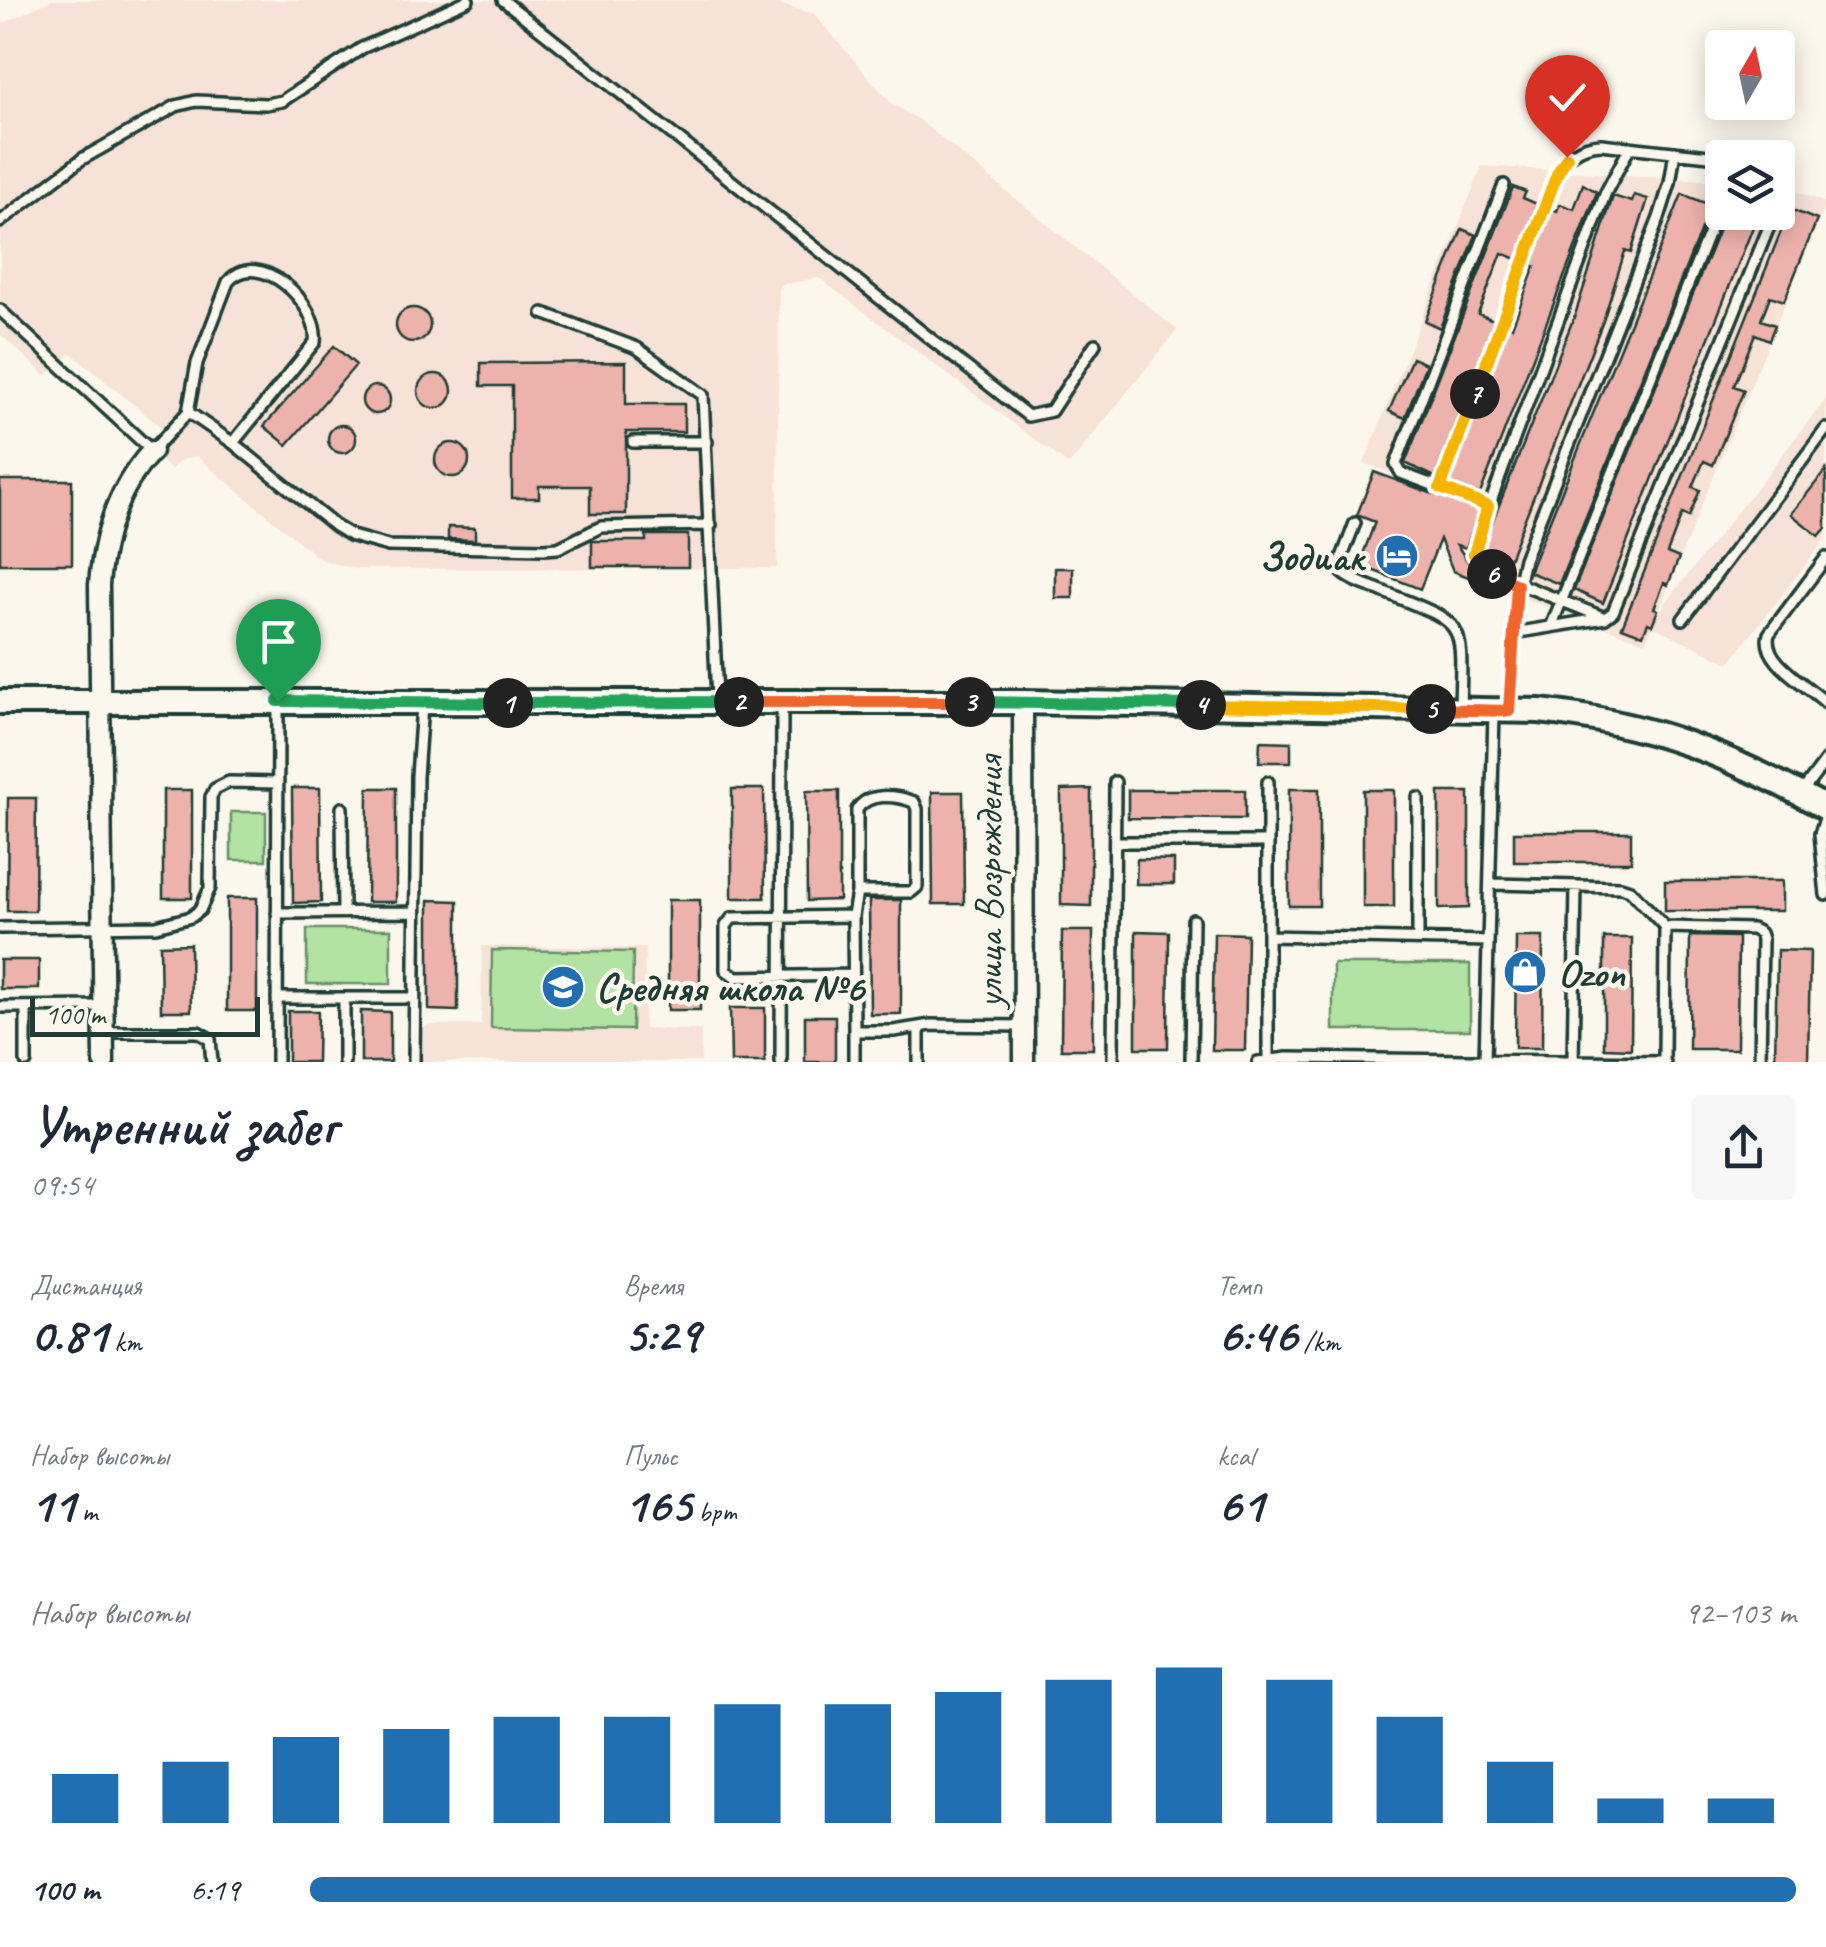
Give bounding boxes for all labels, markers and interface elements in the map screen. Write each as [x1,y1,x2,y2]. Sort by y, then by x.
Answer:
north arrow [1705,30,1795,120]
map controls [1705,30,1795,230]
pin [1525,55,1610,158]
icon: check [1540,70,1595,125]
button: layers [1705,140,1795,230]
pin: 7 [1450,369,1500,419]
text: 7 [1469,376,1481,411]
place label: Зодиак [1259,532,1367,582]
hotel icon: Зодиак [1374,533,1420,579]
pin: 6 [1467,549,1517,599]
text: 6 [1485,556,1499,591]
pin [236,599,321,702]
icon: arrive [251,614,306,669]
pin: 2 [714,677,764,727]
pin: 3 [945,677,995,727]
pin: 1 [483,678,533,728]
pin: 4 [1176,680,1226,730]
text: 2 [733,684,745,719]
text: 3 [964,684,976,719]
pin: 5 [1406,684,1456,734]
text: 1 [502,685,514,720]
text: 4 [1195,687,1207,722]
text: 5 [1425,691,1437,726]
street label: улица Возрождения [964,753,1014,1010]
place label: Ozon [1558,948,1625,998]
shop icon: Ozon [1502,949,1548,995]
place label: Средняя школа №6 [596,963,867,1013]
school or university icon: Средняя школа №6 [540,964,586,1010]
scale bar [30,992,260,1036]
text: 100 m [45,997,105,1032]
text: Утренний забег [30,1091,337,1161]
button: share [1691,1095,1796,1200]
text: 09:54 [30,1164,94,1205]
text: Дистанция [30,1268,142,1303]
text: Время [624,1268,683,1303]
text: Темп [1217,1268,1262,1303]
text: 0.81 [30,1303,107,1366]
text: 5:29 [624,1303,700,1366]
text: 6:46 [1217,1303,1297,1366]
text: km [107,1324,142,1359]
text: /km [1297,1324,1340,1359]
text: Набор высоты [30,1438,169,1473]
text: Пульс [624,1438,678,1473]
text: kcal [1217,1438,1254,1473]
text: 11 [30,1473,75,1536]
text: 165 [624,1473,691,1536]
text: 61 [1217,1473,1263,1536]
text: m [75,1494,97,1529]
text: bpm [691,1494,737,1529]
text: Набор высоты [30,1592,189,1633]
text: 92–103 m [1684,1592,1796,1633]
text: 100 m [30,1869,99,1910]
text: 6:19 [190,1869,240,1910]

